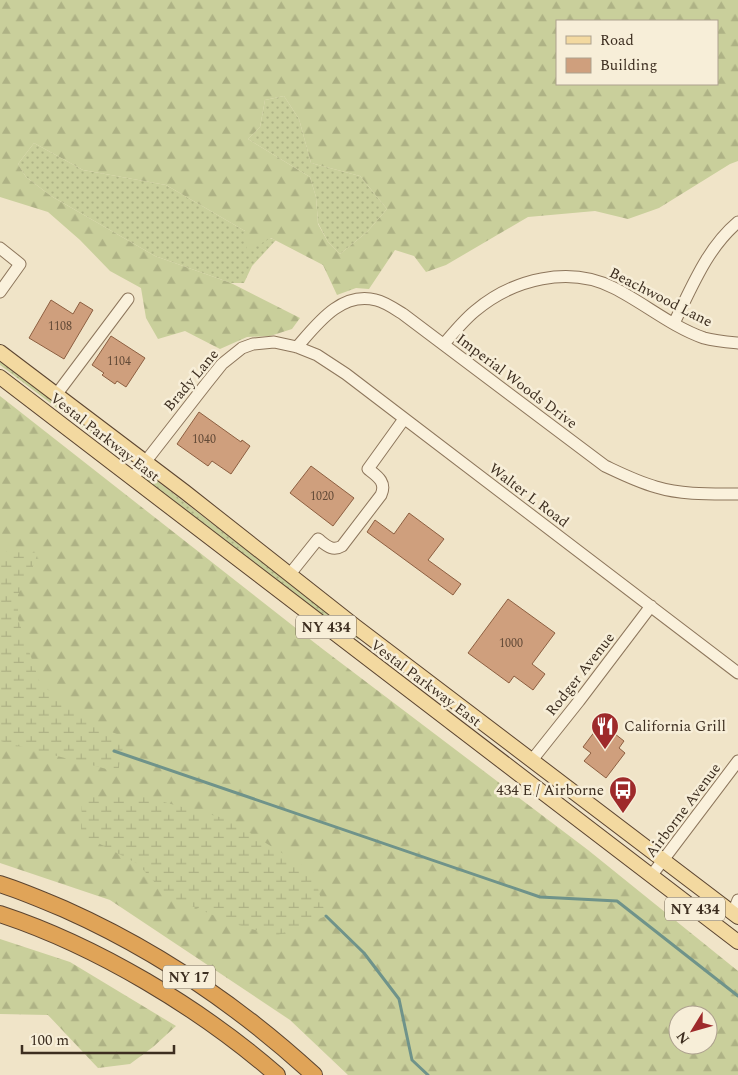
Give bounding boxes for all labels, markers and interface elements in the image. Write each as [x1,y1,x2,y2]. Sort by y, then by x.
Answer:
legend [556,20,718,85]
text: Road [600,29,634,52]
text: Building [600,54,657,77]
street label: Beachwood Lane [605,262,716,333]
house number: 1108 [48,317,72,336]
street label: Imperial Woods Drive [451,328,582,435]
street label: Brady Lane [158,344,224,417]
house number: 1104 [107,352,131,371]
street label: Vestal Parkway East [45,387,165,488]
house number: 1040 [192,430,216,449]
street label: Walter L Road [484,458,574,533]
house number: 1020 [310,487,334,506]
road number: NY 434 [296,616,356,638]
street label: Rodger Avenue [540,627,621,721]
street label: Vestal Parkway East [365,634,486,733]
house number: 1000 [499,634,523,653]
restaurant icon: California Grill [590,711,620,750]
place label: California Grill [624,715,726,738]
street label: Airborne Avenue [640,758,727,863]
bus stop icon: 434 E / Airborne [608,775,638,814]
place label: 434 E / Airborne [496,779,604,802]
road number: NY 434 [665,898,725,921]
road number: NY 17 [163,966,215,989]
north arrow [668,1005,718,1055]
scale bar [22,1022,175,1054]
text: N [671,1027,695,1048]
text: 100 m [30,1029,69,1052]

